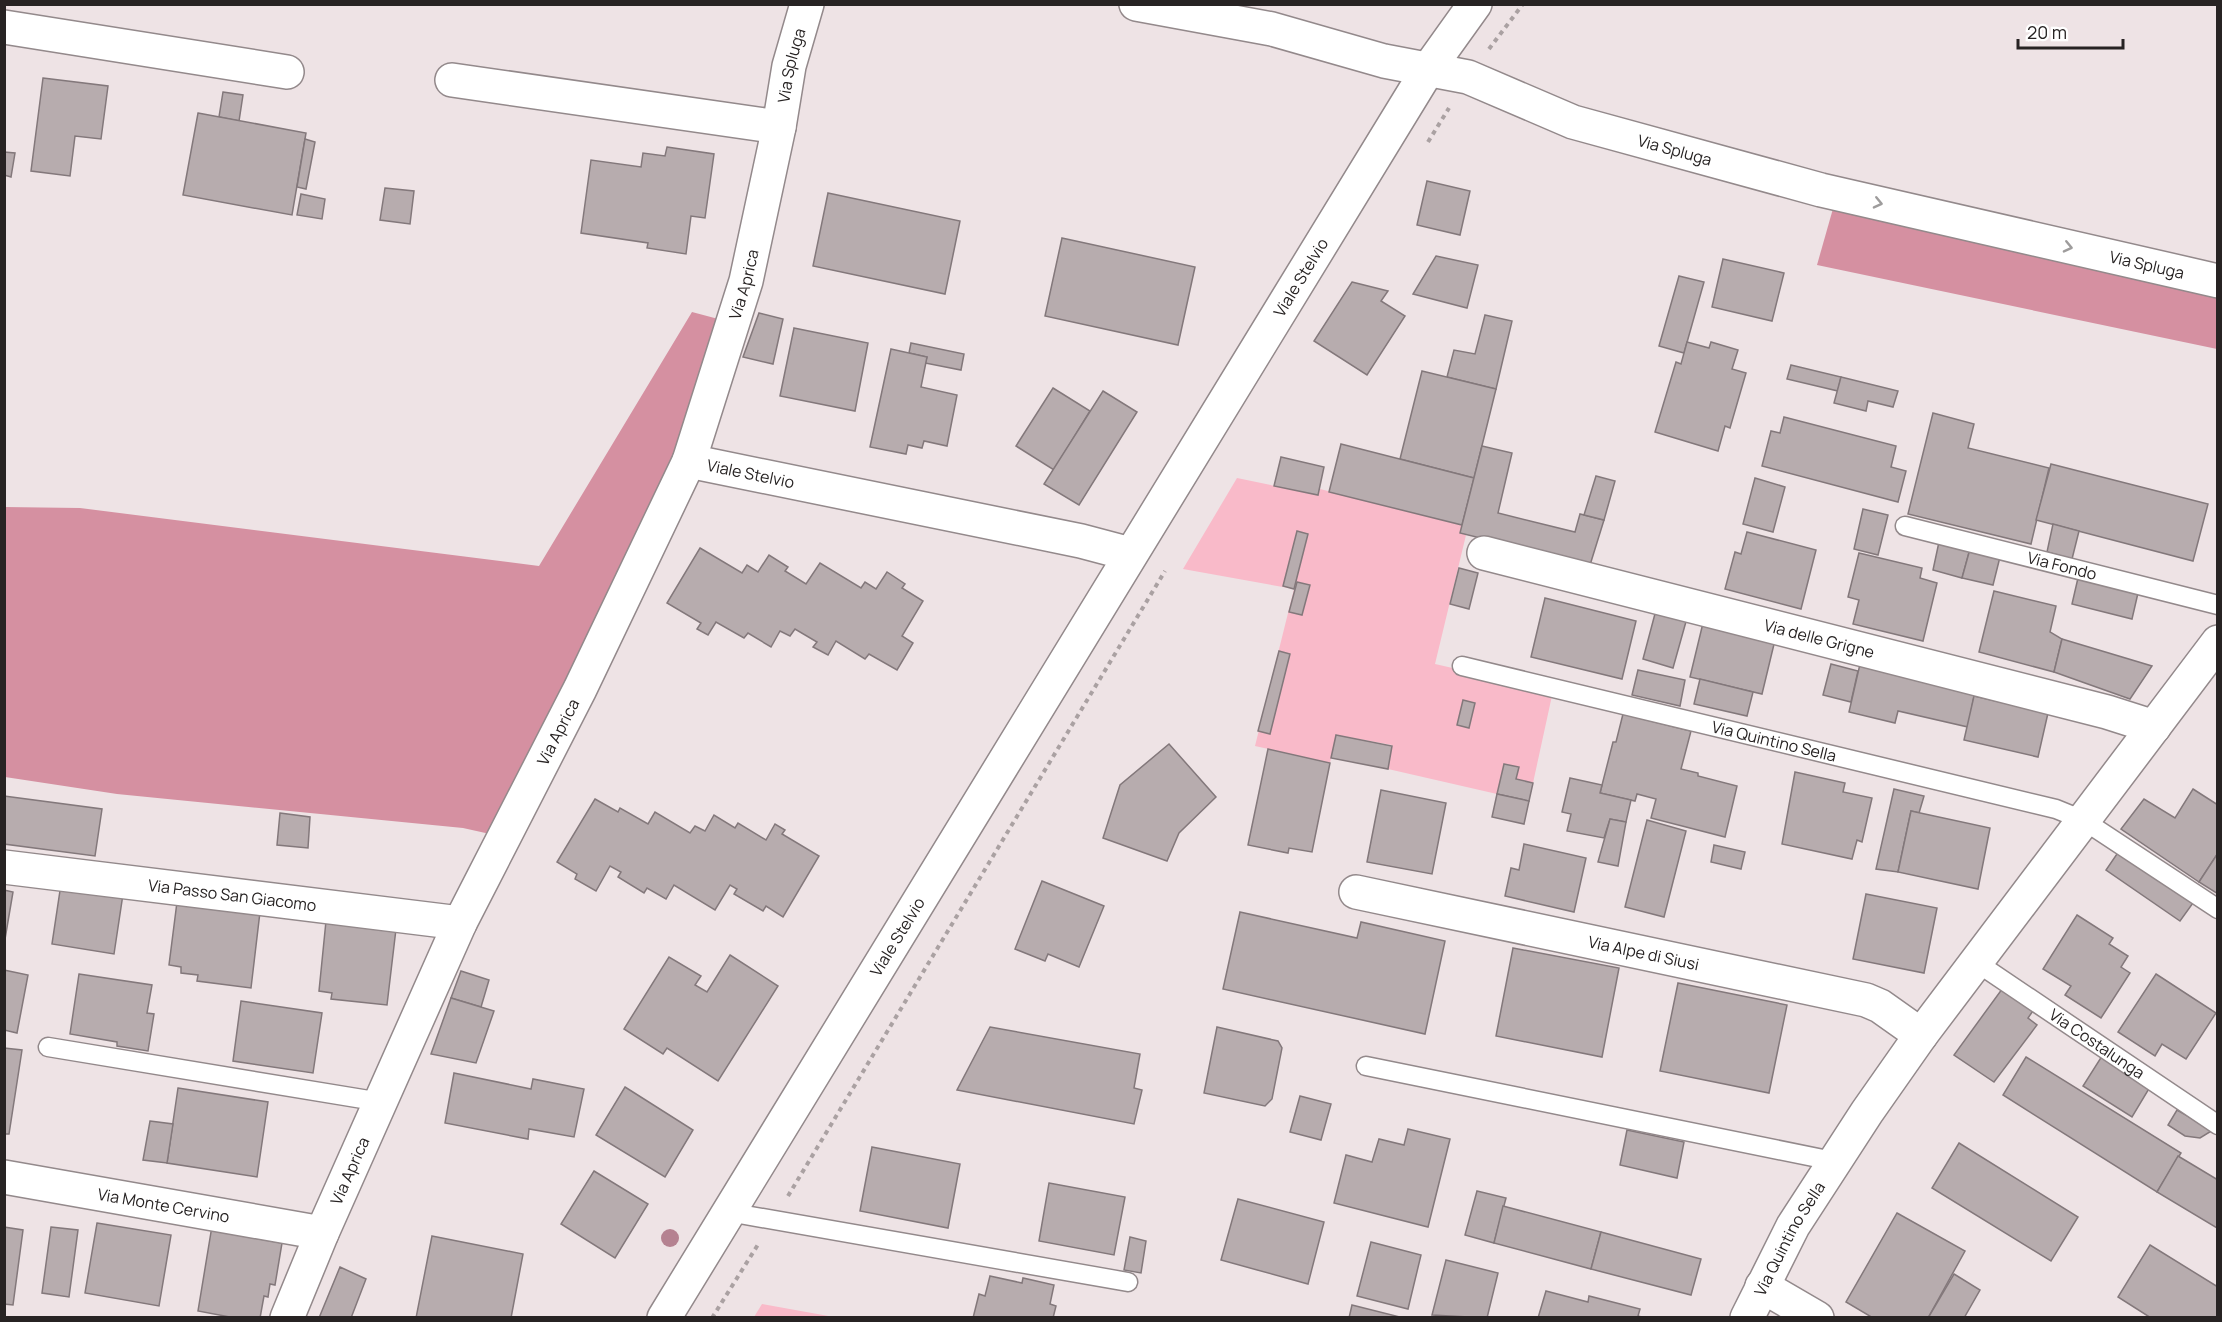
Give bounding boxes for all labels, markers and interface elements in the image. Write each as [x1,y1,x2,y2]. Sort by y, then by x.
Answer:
scale bar [2018,12,2123,50]
text: 20 m [2027,20,2067,44]
street label: Via Spluga [772,25,810,104]
street label: Via Spluga [1635,129,1714,171]
one-way arrow [1873,196,1883,209]
street label: Viale Stelvio [1268,234,1333,321]
one-way arrow [2063,240,2073,253]
street label: Via Spluga [2107,245,2186,284]
street label: Via Aprica [724,247,764,322]
street label: Viale Stelvio [705,454,796,493]
street label: Via Fondo [2025,546,2099,585]
street label: Via delle Grigne [1762,614,1877,663]
street label: Via Aprica [532,695,584,769]
street label: Via Quintino Sella [1710,716,1839,767]
street label: Via Passo San Giacomo [147,874,318,916]
street label: Viale Stelvio [865,893,930,980]
street label: Via Alpe di Siusi [1586,930,1701,975]
street label: Via Costalunga [2045,1003,2149,1084]
street label: Via Aprica [325,1133,374,1208]
street label: Via Quintino Sella [1749,1177,1830,1299]
street label: Via Monte Cervino [96,1183,231,1228]

